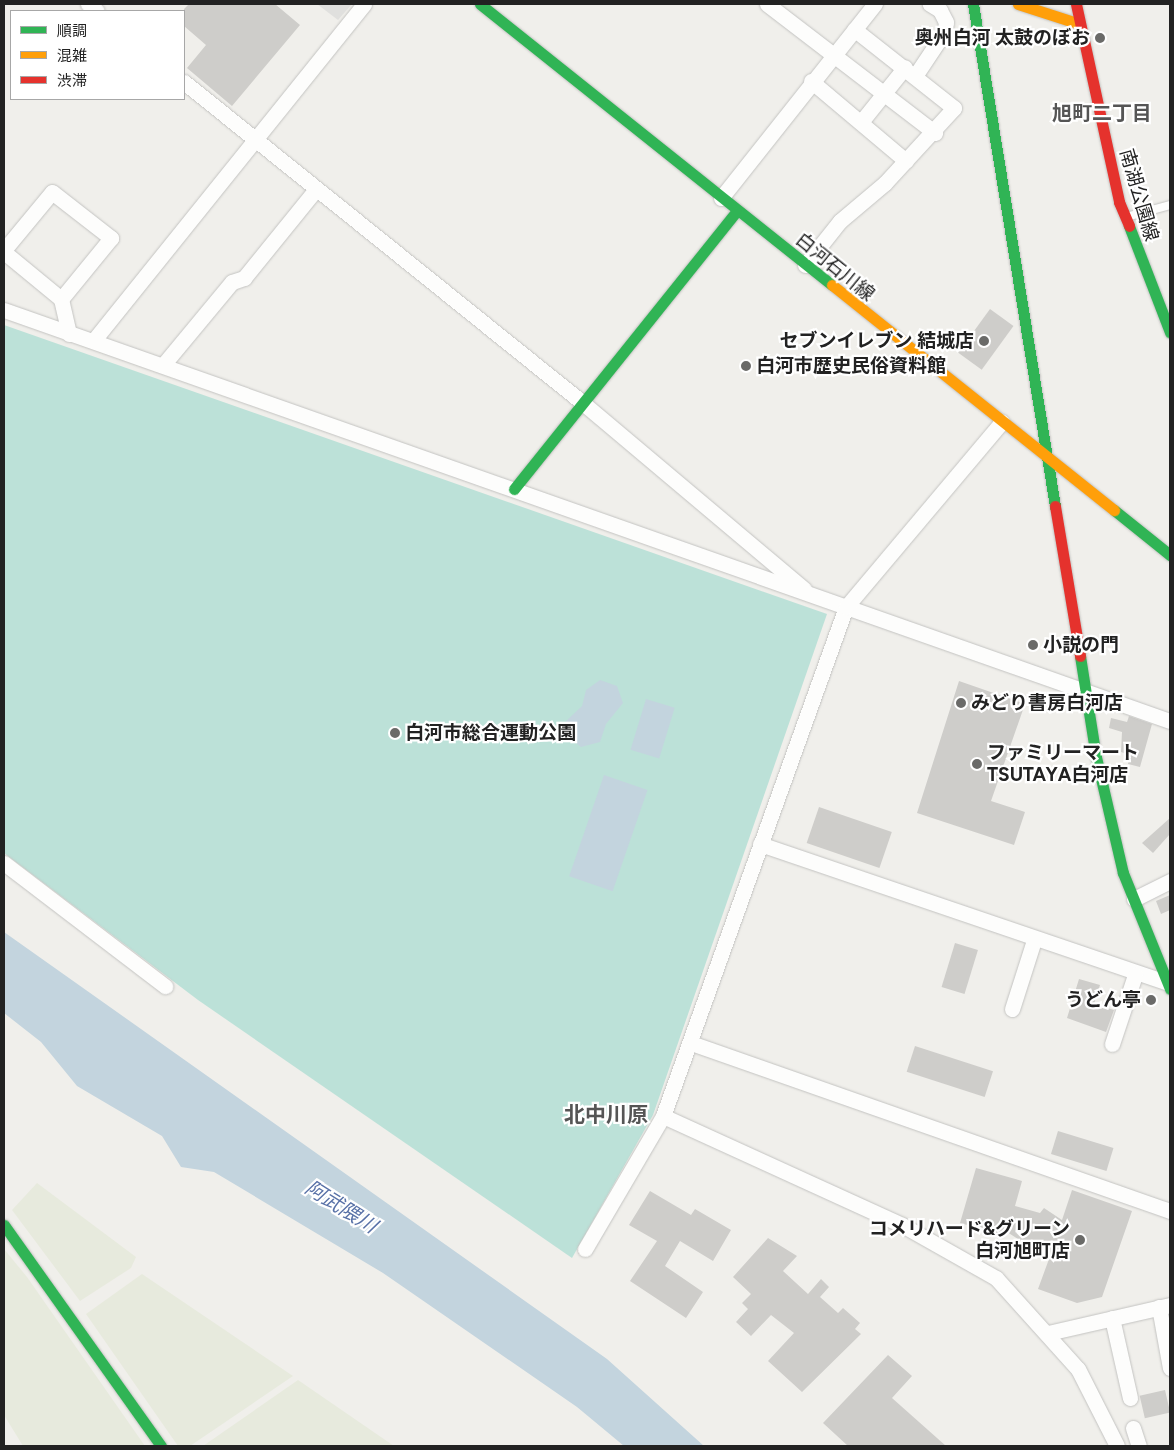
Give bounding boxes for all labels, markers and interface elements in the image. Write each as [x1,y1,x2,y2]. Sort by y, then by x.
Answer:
legend [10,10,185,100]
text: 順調 [57,22,87,40]
place label: 奥州白河 太鼓のぼお [914,27,1090,49]
marker: 奥州白河 太鼓のぼお [1094,32,1106,44]
text: 混雑 [57,47,87,65]
text: 渋滞 [57,72,87,90]
district label: 旭町二丁目 [1052,101,1152,125]
street label: 南湖公園線 [1115,146,1163,244]
street label: 白河石川線 [791,228,879,306]
place label: セブンイレブン 結城店 [779,330,974,352]
marker: セブンイレブン 結城店 [978,335,990,347]
place label: 白河市歴史民俗資料館 [756,355,946,377]
marker: 白河市歴史民俗資料館 [740,360,752,372]
place label: 小説の門 [1043,634,1119,656]
marker: 小説の門 [1027,639,1039,651]
place label: みどり書房白河店 [971,692,1123,714]
marker: みどり書房白河店 [955,697,967,709]
place label: 白河市総合運動公園 [405,722,576,744]
marker: 白河市総合運動公園 [389,727,401,739]
place label: ファミリーマート TSUTAYA白河店 [987,742,1139,786]
marker: ファミリーマート TSUTAYA白河店 [971,758,983,770]
place label: うどん亭 [1065,989,1141,1011]
marker: うどん亭 [1145,994,1157,1006]
district label: 北中川原 [564,1102,648,1128]
water label: 阿武隈川 [301,1176,381,1238]
place label: コメリハード&グリーン 白河旭町店 [868,1218,1070,1262]
marker: コメリハード&グリーン 白河旭町店 [1074,1234,1086,1246]

